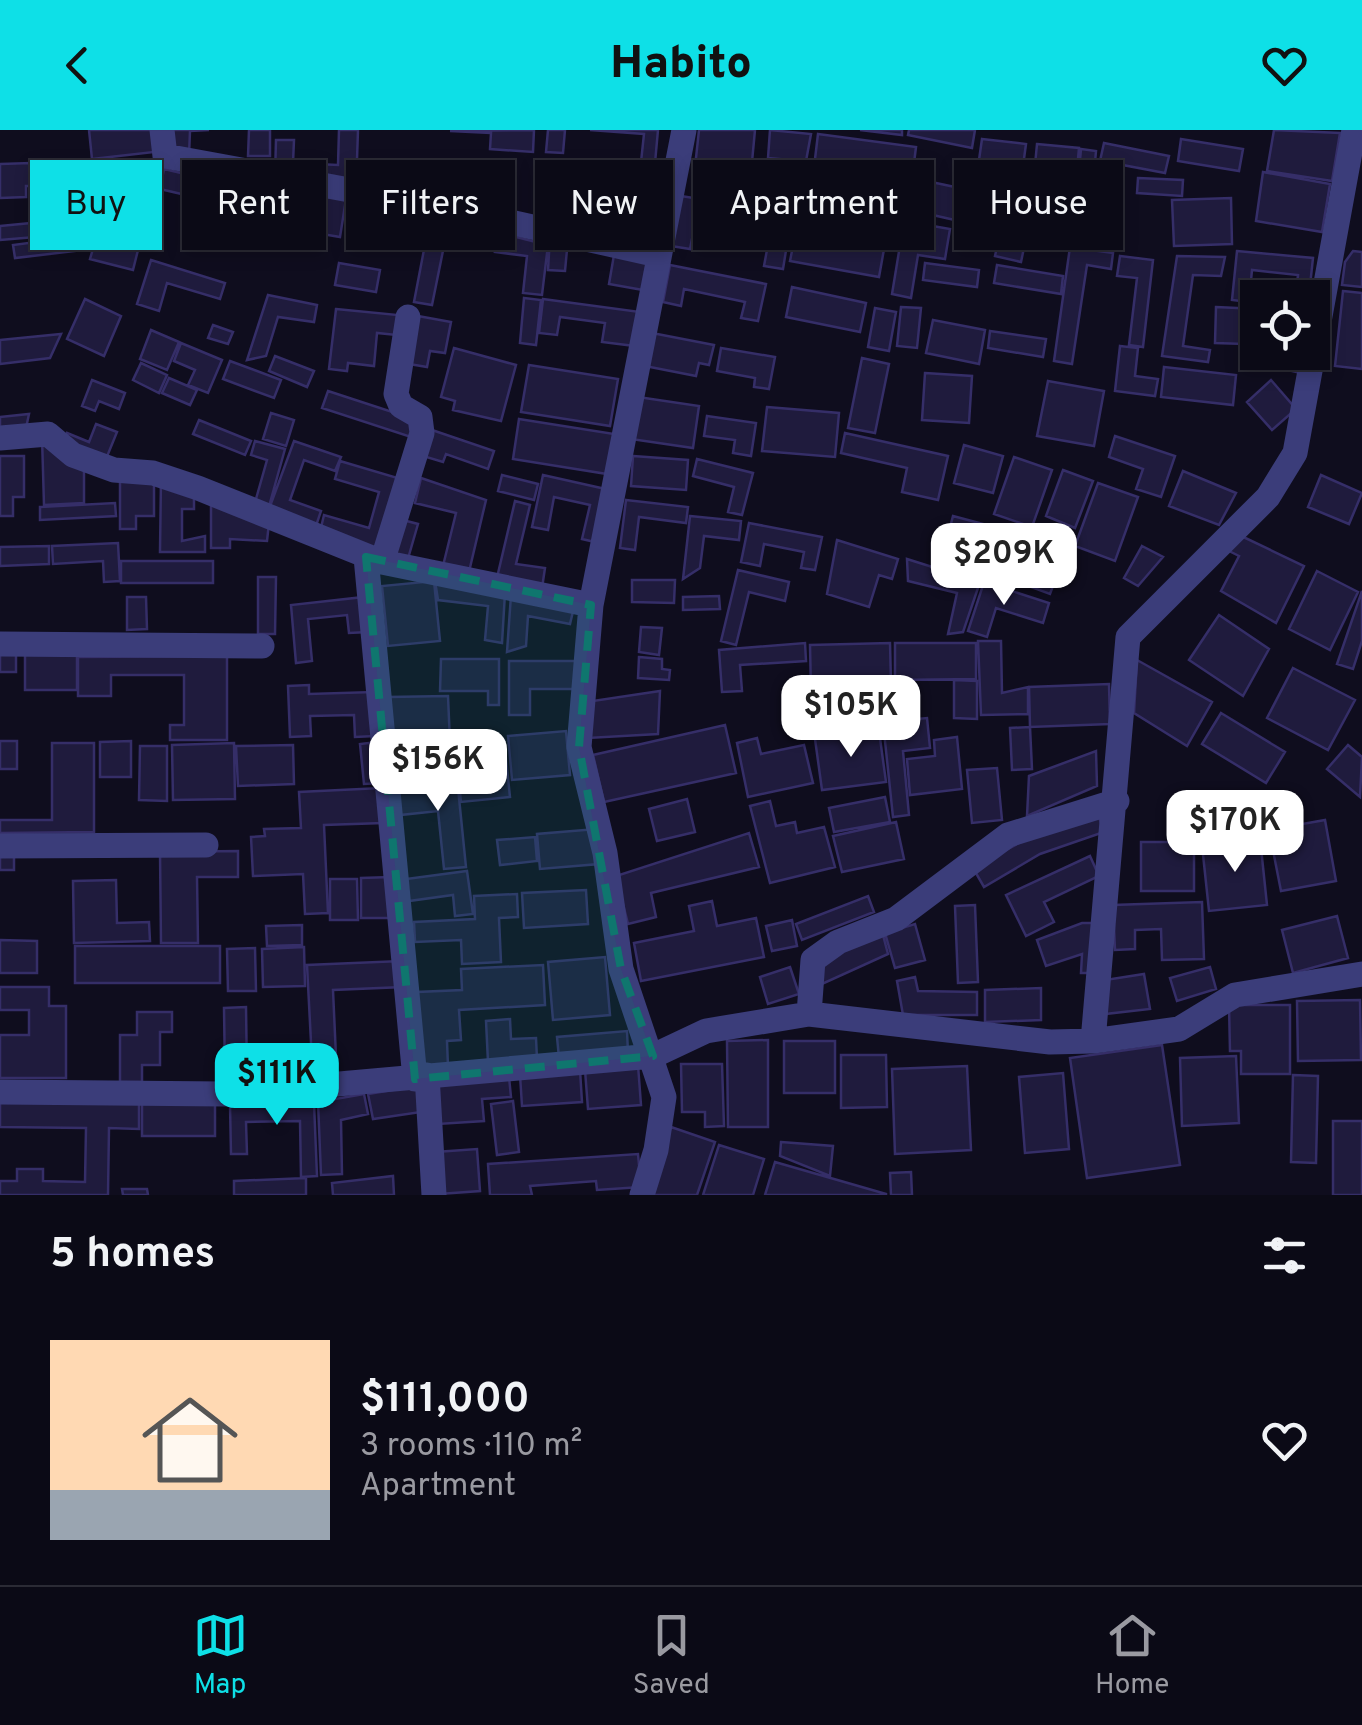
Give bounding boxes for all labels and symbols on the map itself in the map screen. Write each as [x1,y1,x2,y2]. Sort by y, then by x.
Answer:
pin: $209K [934,523,1074,608]
pin: $105K [781,675,921,760]
pin: $156K [368,729,508,814]
pin: $170K [1165,790,1305,875]
pin: $111K [207,1043,347,1128]

